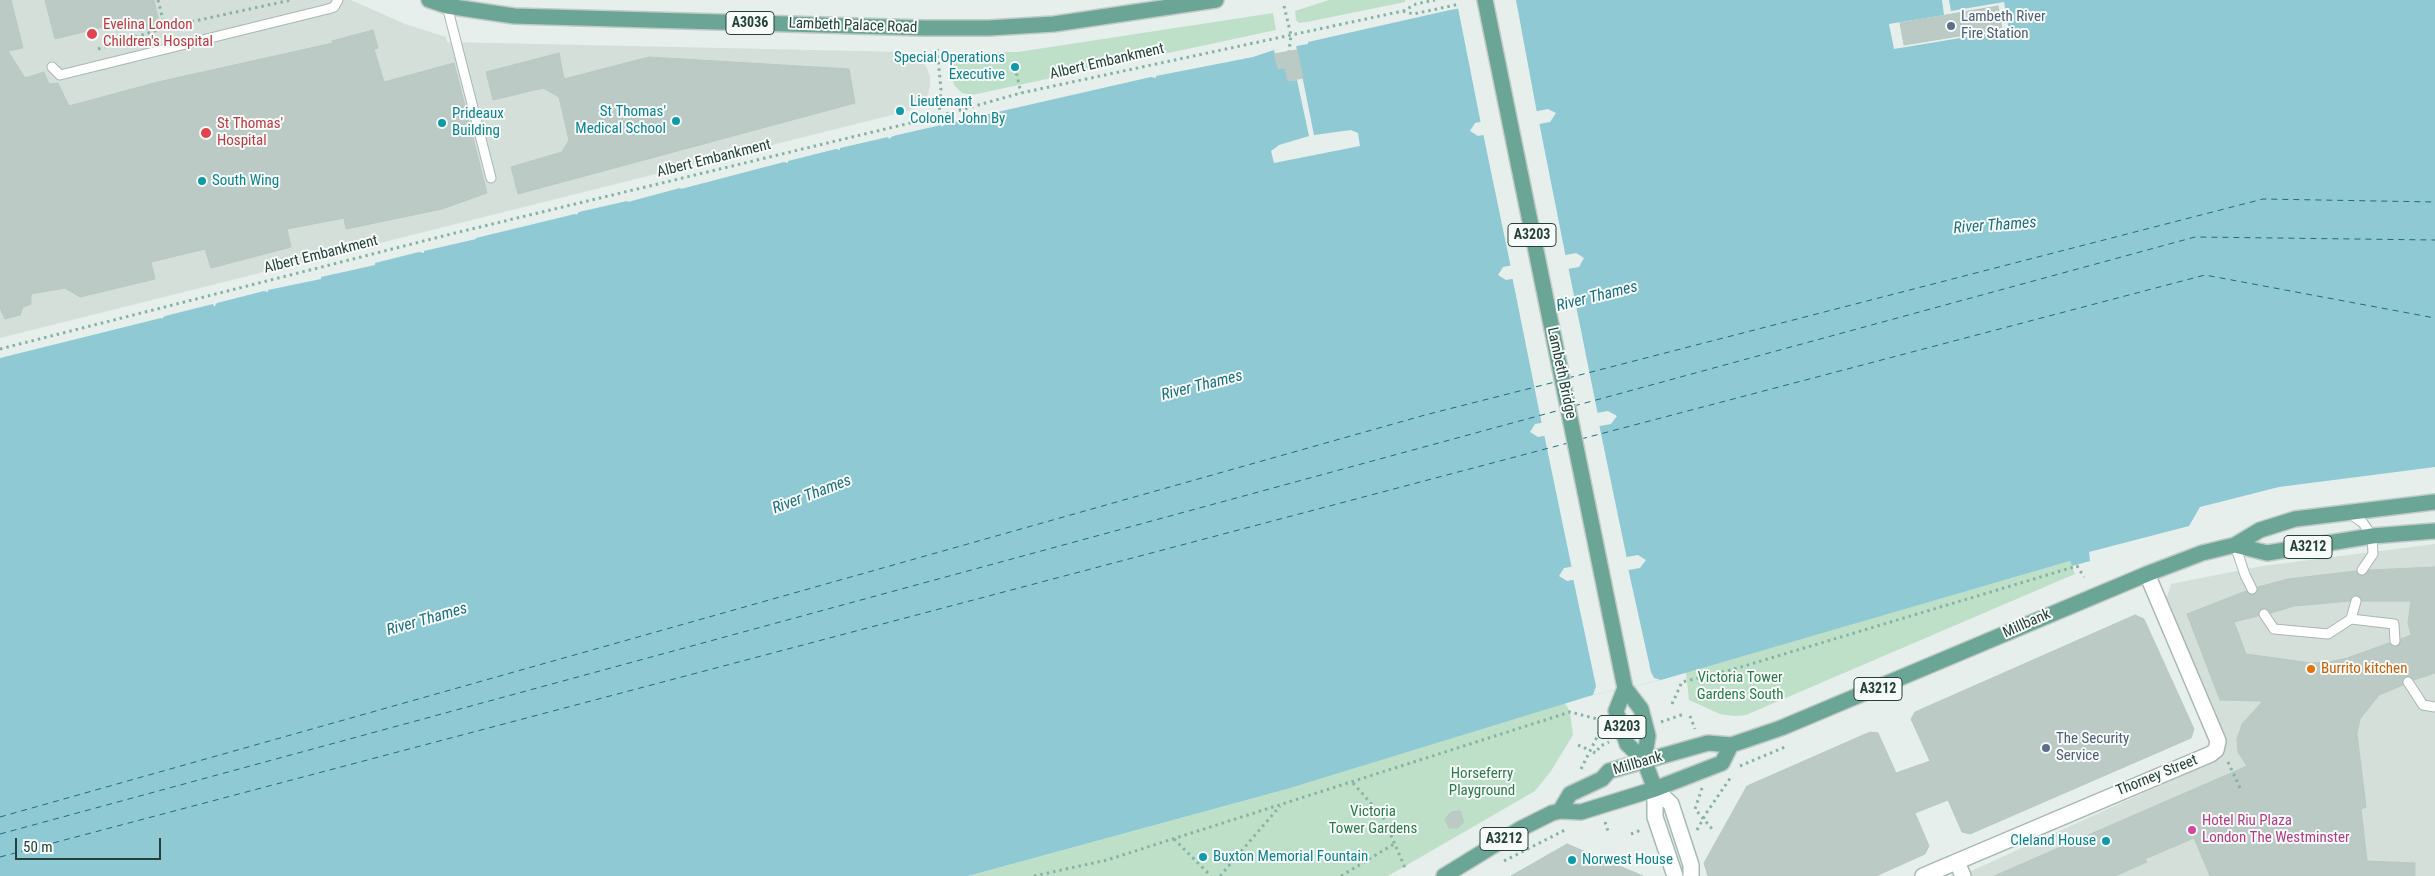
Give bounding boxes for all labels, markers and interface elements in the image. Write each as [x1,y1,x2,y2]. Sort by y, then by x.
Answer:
place label: Lambeth River Fire Station [1961,8,2045,43]
road number: A3036 [726,12,774,34]
street label: Lambeth Palace Road [788,15,918,37]
place label: Evelina London Children's Hospital [103,16,213,51]
marker: Lambeth River Fire Station [1945,20,1957,32]
marker: Evelina London Children's Hospital [85,27,99,41]
street label: Albert Embankment [1048,40,1166,84]
place label: Special Operations Executive [894,49,1005,84]
marker: Special Operations Executive [1009,61,1021,73]
place label: Lieutenant Colonel John By [910,93,1005,128]
place label: St Thomas' Medical School [575,103,666,138]
place label: Prideaux Building [452,105,504,140]
marker: Lieutenant Colonel John By [894,105,906,117]
place label: St Thomas' Hospital [217,115,283,150]
marker: St Thomas' Medical School [670,115,682,127]
marker: Prideaux Building [436,117,448,129]
marker: St Thomas' Hospital [199,126,213,140]
street label: Albert Embankment [655,136,773,182]
place label: South Wing [212,172,279,190]
marker: South Wing [196,175,208,187]
water label: River Thames [1953,214,2037,238]
road number: A3203 [1508,224,1556,246]
street label: Albert Embankment [262,232,380,278]
water label: River Thames [1554,278,1640,316]
street label: Lambeth Bridge [1543,326,1579,420]
water label: River Thames [1159,367,1245,405]
water label: River Thames [770,471,854,519]
road number: A3212 [2284,536,2332,558]
water label: River Thames [384,599,470,641]
street label: Millbank [2000,606,2054,642]
place label: Burrito kitchen [2321,660,2407,678]
marker: Burrito kitchen [2305,663,2317,675]
park label: Victoria Tower Gardens South [1697,669,1783,704]
road number: A3212 [1854,678,1902,701]
road number: A3203 [1598,716,1646,739]
place label: The Security Service [2056,730,2129,765]
marker: The Security Service [2040,742,2052,754]
street label: Millbank [1611,748,1665,780]
street label: Thorney Street [2114,752,2200,800]
park label: Horseferry Playground [1449,765,1515,800]
park label: Victoria Tower Gardens [1329,803,1417,838]
place label: Hotel Riu Plaza London The Westminster [2202,812,2350,847]
marker: Hotel Riu Plaza London The Westminster [2186,824,2198,836]
scale bar [18,828,164,860]
road number: A3212 [1480,828,1528,851]
place label: Cleland House [2010,832,2096,850]
marker: Cleland House [2100,835,2112,847]
text: 50 m [23,838,53,856]
place label: Buxton Memorial Fountain [1213,848,1368,866]
marker: Buxton Memorial Fountain [1197,851,1209,863]
place label: Norwest House [1582,851,1673,869]
marker: Norwest House [1566,854,1578,866]

